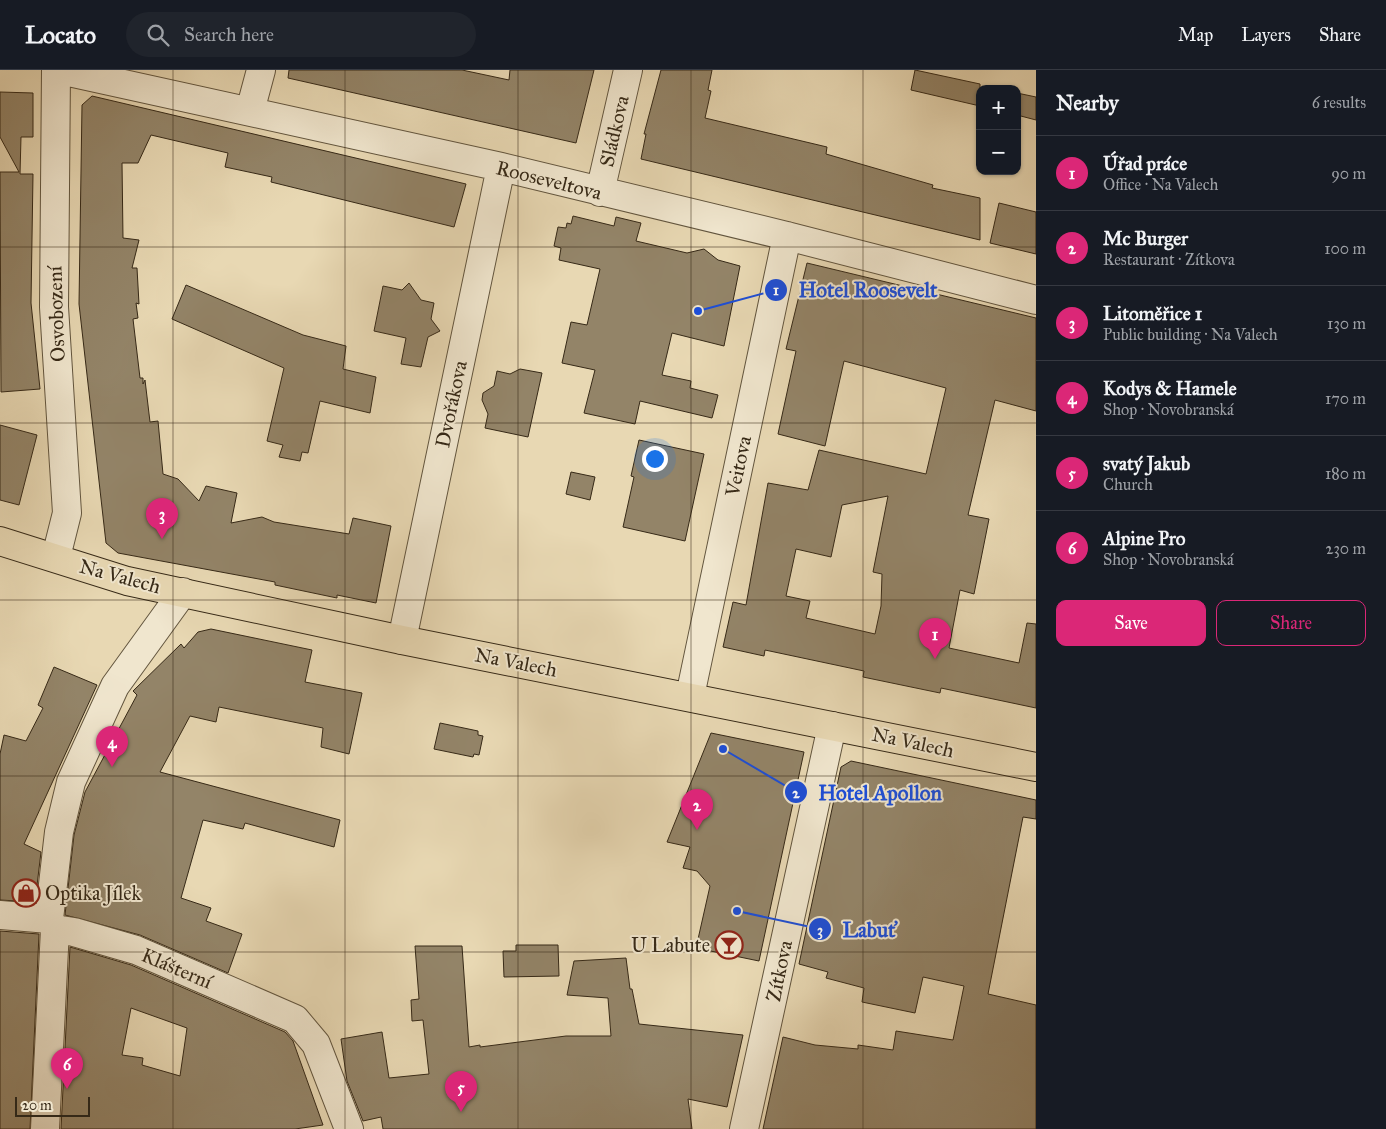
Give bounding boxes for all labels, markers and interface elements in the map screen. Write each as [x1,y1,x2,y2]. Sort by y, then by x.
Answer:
search box [126,12,476,57]
text: Locato [25,20,96,50]
icon: search [144,21,172,49]
text: Search here [184,23,274,46]
text: Map [1178,24,1213,46]
text: Layers [1241,24,1291,46]
text: Share [1319,24,1361,46]
map controls [976,85,1021,175]
button: + [976,85,1021,130]
text: Nearby [1056,90,1119,116]
street label: Sládkova [594,92,634,169]
text: 6 results [1312,93,1366,112]
button: − [976,130,1021,175]
text: Úřad práce [1103,152,1187,175]
street label: Rooseveltova [494,155,605,205]
text: 1 [1069,164,1075,183]
text: 90 m [1331,164,1366,183]
text: Office · Na Valech [1103,175,1218,194]
text: Mc Burger [1103,227,1188,250]
text: 2 [1068,239,1076,258]
text: 100 m [1324,239,1366,258]
text: Restaurant · Zítkova [1103,250,1235,269]
street label: Osvobození [42,264,70,362]
callout: Hotel Roosevelt [763,272,947,308]
text: Hotel Roosevelt [798,277,938,303]
text: 1 [773,281,779,299]
text: Litoměřice 1 [1103,302,1202,325]
text: 3 [1069,314,1075,333]
text: 130 m [1327,314,1366,333]
text: Public building · Na Valech [1103,325,1278,344]
street label: Dvořákova [430,358,472,450]
text: Kodys & Hamele [1103,377,1237,400]
text: 4 [1068,389,1076,408]
text: 170 m [1325,389,1366,408]
text: Shop · Novobranská [1103,400,1234,419]
street label: Veitova [720,433,756,499]
your location [642,446,668,472]
text: svatý Jakub [1103,452,1190,475]
text: 5 [1068,464,1076,483]
text: 180 m [1325,464,1366,483]
text: Church [1103,475,1153,494]
pin: 3 [146,498,178,539]
text: Alpine Pro [1103,527,1185,550]
text: 6 [1068,539,1076,558]
text: 230 m [1326,539,1366,558]
text: Shop · Novobranská [1103,550,1234,569]
street label: Na Valech [77,554,163,598]
button: Save [1056,600,1206,646]
button: Share [1216,600,1366,646]
pin: 1 [919,618,951,659]
street label: Na Valech [473,642,559,682]
street label: Na Valech [870,722,956,762]
pin: 4 [96,726,128,767]
callout: Hotel Apollon [784,774,952,810]
text: Hotel Apollon [818,780,942,806]
text: 2 [792,784,800,802]
pin: 2 [681,789,713,830]
shop icon: Optika Jílek [11,878,41,908]
place label: Optika Jílek [45,881,142,906]
callout: Labuť [808,911,906,947]
text: Labuť [842,917,898,943]
text: 3 [817,921,823,940]
bar icon: U Labute [714,930,744,960]
place label: U Labute [631,933,710,957]
street label: Zítkova [761,938,797,1004]
street label: Klášterní [138,942,217,994]
pin: 6 [51,1048,83,1089]
pin: 5 [445,1071,477,1112]
scale bar [15,1094,90,1117]
text: 20 m [22,1097,52,1114]

